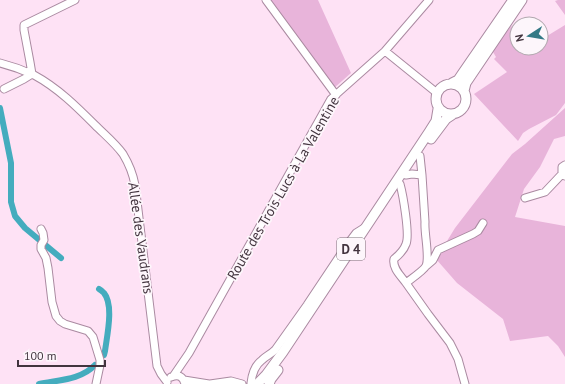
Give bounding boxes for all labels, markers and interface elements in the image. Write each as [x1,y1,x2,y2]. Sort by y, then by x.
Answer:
north arrow [509,16,549,56]
text: N [512,33,527,43]
street label: Route des Trois Lucs à La Valentine [223,93,343,283]
street label: Allée des Vaudrans [124,181,158,295]
road number: D 4 [337,238,365,260]
scale bar [18,342,105,368]
text: 100 m [24,348,57,363]

